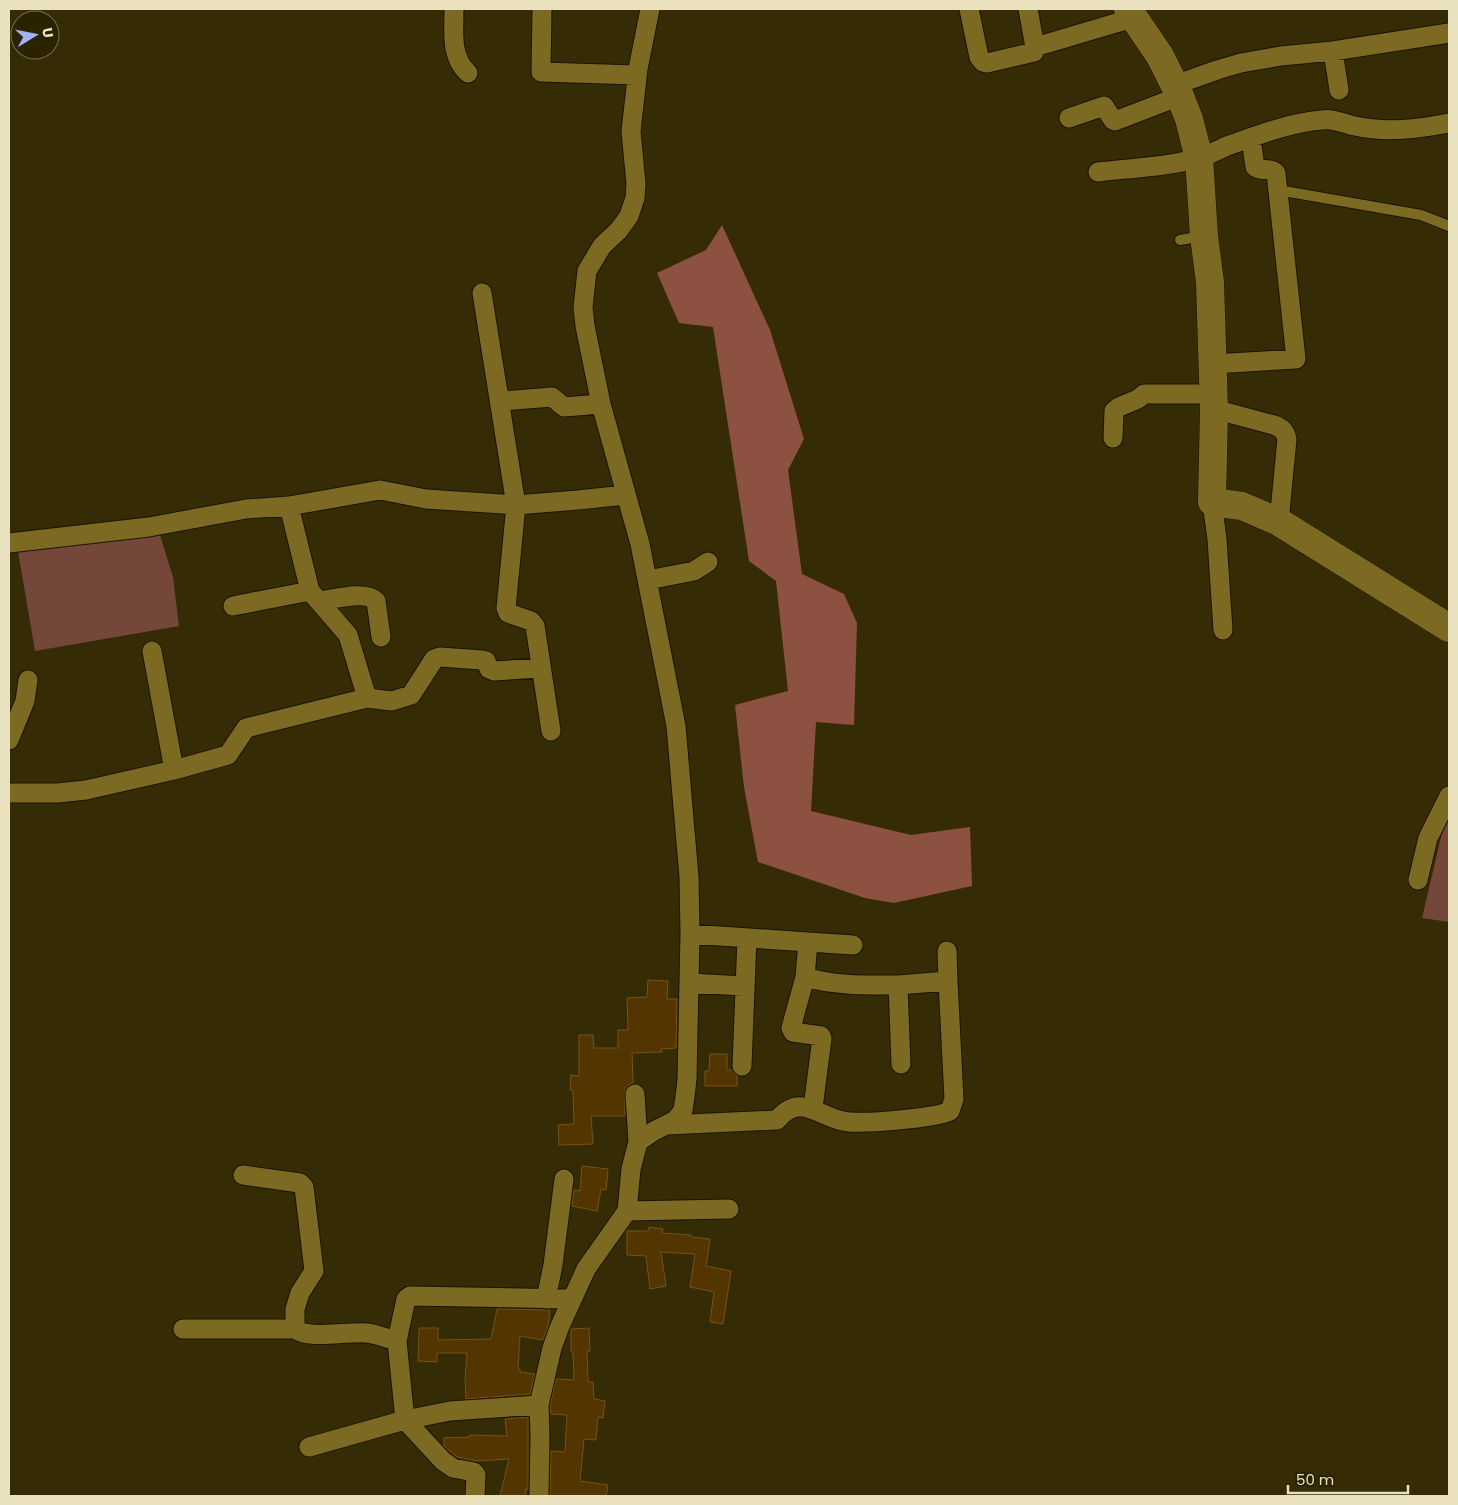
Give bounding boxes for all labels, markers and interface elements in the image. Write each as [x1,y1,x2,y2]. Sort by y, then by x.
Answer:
north arrow [10,10,60,60]
text: U [37,26,59,39]
scale bar [1288,1462,1408,1494]
text: 50 m [1296,1469,1334,1490]

